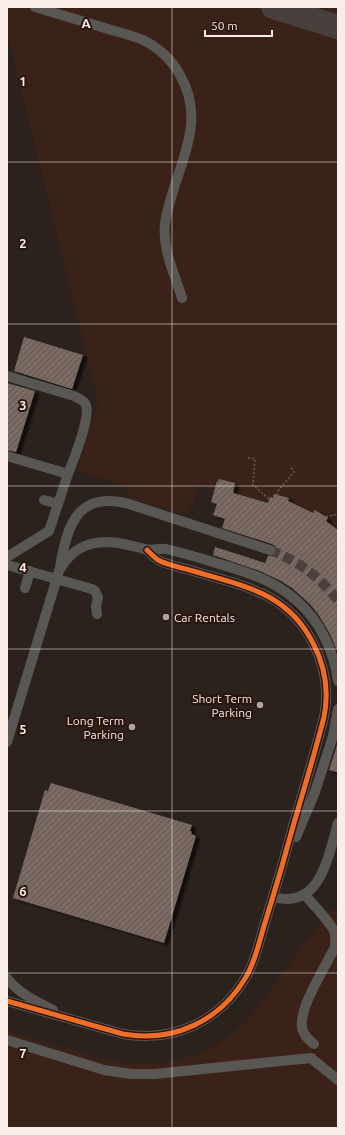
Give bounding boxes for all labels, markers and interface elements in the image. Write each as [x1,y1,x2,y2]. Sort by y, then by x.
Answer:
scale bar [205,12,272,38]
text: A [81,16,91,30]
text: 50 m [211,19,238,32]
text: 1 [19,74,27,88]
text: 2 [19,236,27,250]
text: 3 [19,398,27,412]
text: 4 [19,560,27,574]
place label: Car Rentals [174,611,235,624]
marker: Car Rentals [161,612,171,622]
place label: Short Term Parking [192,692,252,719]
marker: Short Term Parking [255,700,265,710]
place label: Long Term Parking [67,714,124,741]
text: 5 [19,722,27,736]
marker: Long Term Parking [127,722,137,732]
text: 6 [19,884,27,898]
text: 7 [19,1046,27,1060]

